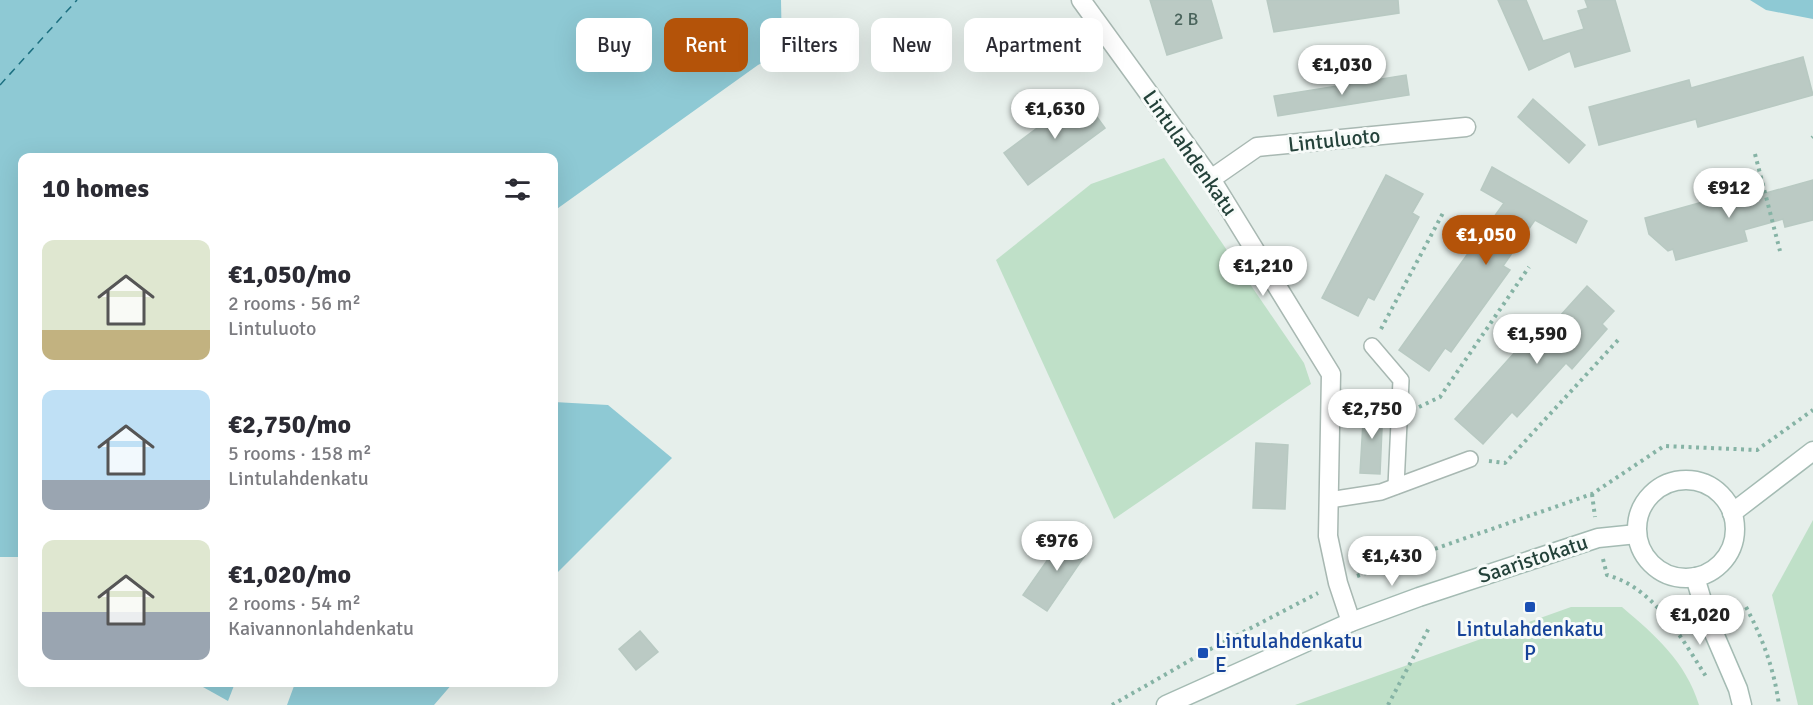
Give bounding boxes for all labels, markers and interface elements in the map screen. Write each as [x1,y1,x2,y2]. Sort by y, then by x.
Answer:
house number: 2 B [1174,8,1198,30]
chip: Buy [576,18,652,72]
chip: Rent [664,18,748,72]
chip: Filters [760,18,859,72]
chip: New [871,18,952,72]
chip: Apartment [964,18,1103,72]
pin: €1,030 [1293,45,1391,96]
text: €1,030 [1312,52,1372,77]
street label: Lintulahdenkatu [1137,85,1243,221]
pin: €1,630 [1006,89,1104,140]
text: €1,630 [1025,96,1085,121]
street label: Lintuluoto [1287,122,1381,158]
pin: €912 [1693,168,1765,219]
text: 10 homes [42,173,149,205]
icon: filters [501,173,534,206]
text: €912 [1707,175,1751,200]
pin: €1,050 [1437,215,1535,266]
text: €1,050 [1456,222,1516,247]
pin: €1,210 [1214,246,1312,297]
text: €1,210 [1233,253,1293,278]
text: €1,050/mo [228,259,351,291]
icon: home [90,264,162,336]
text: 2 rooms · 56 m² [228,291,361,316]
pin: €1,590 [1488,314,1586,365]
text: Lintuluoto [228,316,316,341]
text: €1,590 [1507,321,1567,346]
pin: €2,750 [1323,389,1421,440]
text: €2,750 [1342,396,1402,421]
text: €2,750/mo [228,409,351,441]
icon: home [90,414,162,486]
text: 5 rooms · 158 m² [228,441,372,466]
text: Lintulahdenkatu [228,466,369,491]
pin: €976 [1021,521,1093,572]
text: €976 [1035,528,1079,553]
street label: Saaristokatu [1475,529,1591,589]
pin: €1,430 [1343,536,1441,587]
text: €1,430 [1362,543,1422,568]
text: €1,020/mo [228,559,351,591]
icon: home [90,564,162,636]
text: 2 rooms · 54 m² [228,591,361,616]
pin: €1,020 [1651,595,1749,646]
marker: Lintulahdenkatu P [1523,600,1537,614]
text: €1,020 [1670,602,1730,627]
text: Kaivannonlahdenkatu [228,616,414,641]
place label: Lintulahdenkatu P [1456,616,1604,666]
place label: Lintulahdenkatu E [1215,628,1363,678]
marker: Lintulahdenkatu E [1196,646,1210,660]

